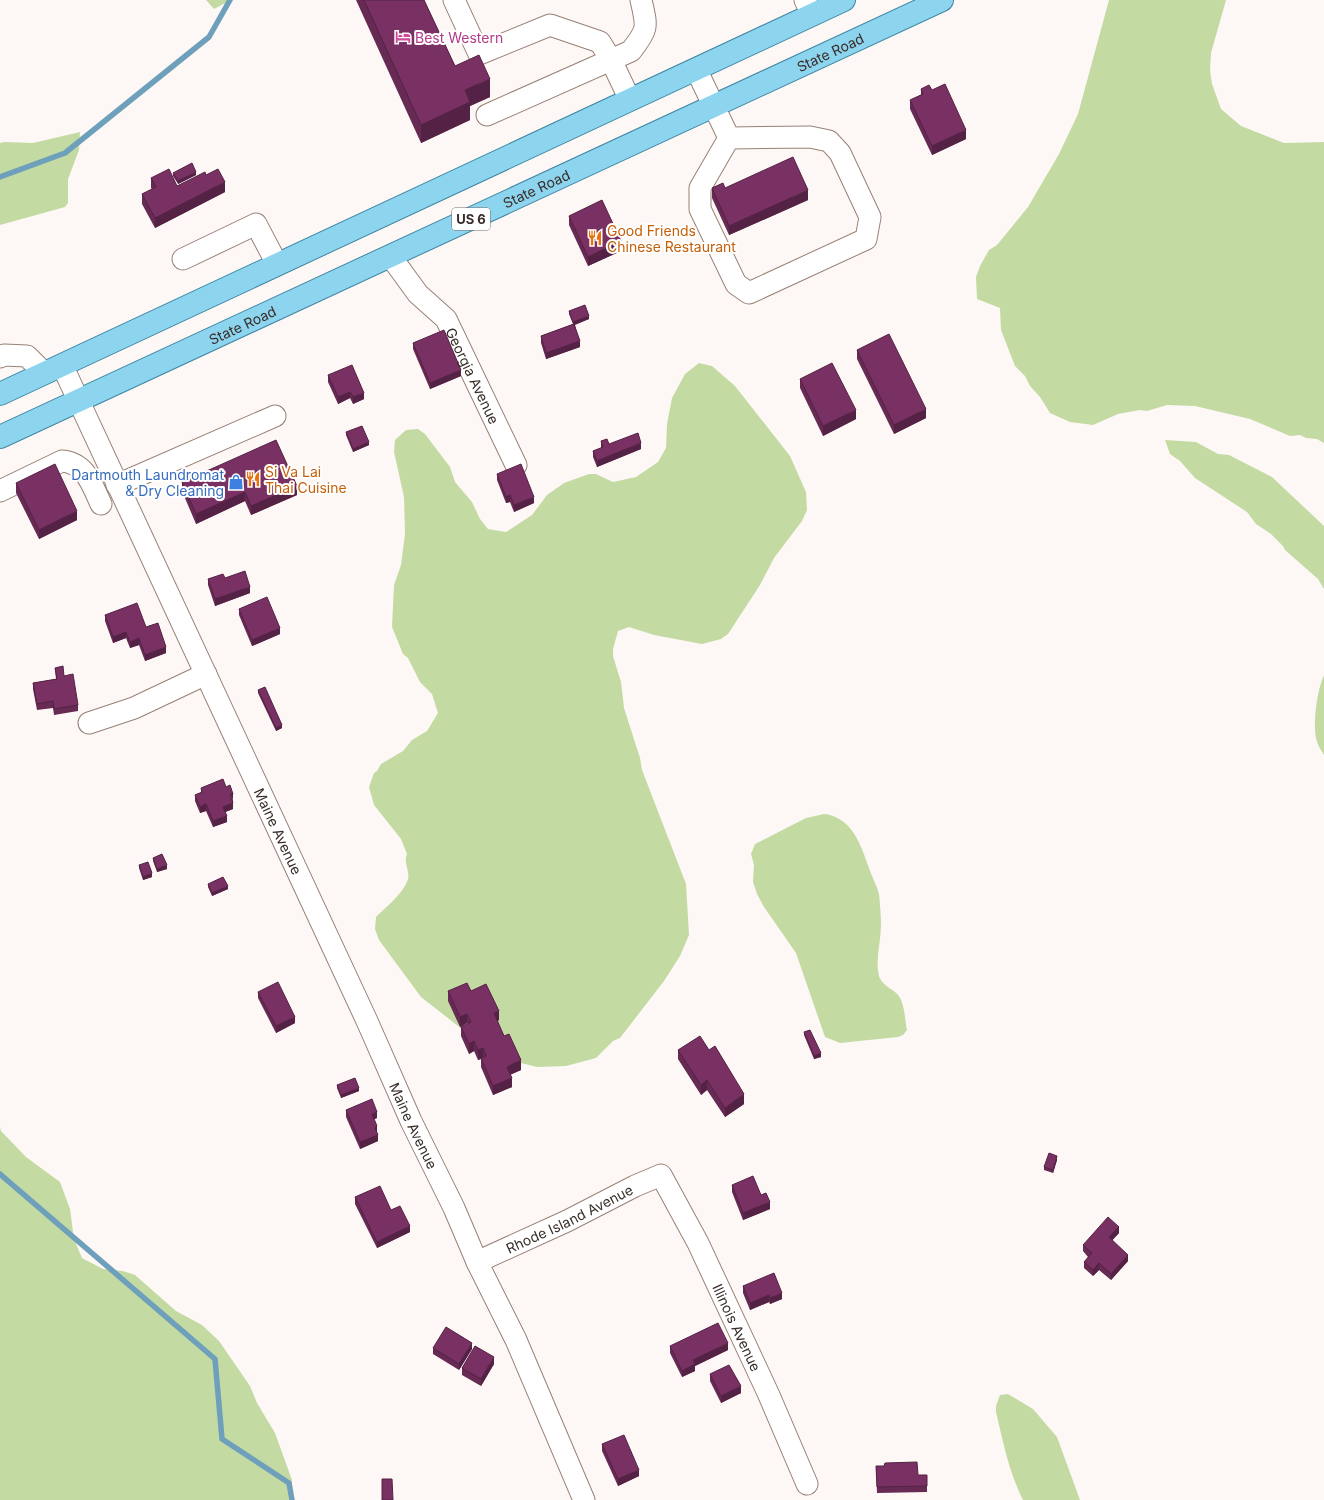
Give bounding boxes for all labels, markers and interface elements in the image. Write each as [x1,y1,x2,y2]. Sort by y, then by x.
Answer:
hotel icon: Best Western [394,28,412,46]
place label: Best Western [415,29,503,46]
street label: State Road [794,29,866,75]
street label: State Road [500,165,572,211]
road number: US 6 [452,208,490,230]
place label: Good Friends Chinese Restaurant [607,222,736,255]
restaurant icon: Good Friends Chinese Restaurant [586,229,604,247]
street label: State Road [206,302,278,347]
street label: Georgia Avenue [443,324,503,427]
place label: Si Va Lai Thai Cuisine [265,463,347,496]
place label: Dartmouth Laundromat & Dry Cleaning [71,466,224,499]
restaurant icon: Si Va Lai Thai Cuisine [244,470,262,488]
shop icon: Dartmouth Laundromat & Dry Cleaning [227,473,245,491]
street label: Maine Avenue [251,785,306,877]
street label: Maine Avenue [387,1080,442,1171]
street label: Rhode Island Avenue [503,1180,635,1256]
street label: Illinois Avenue [710,1281,765,1374]

